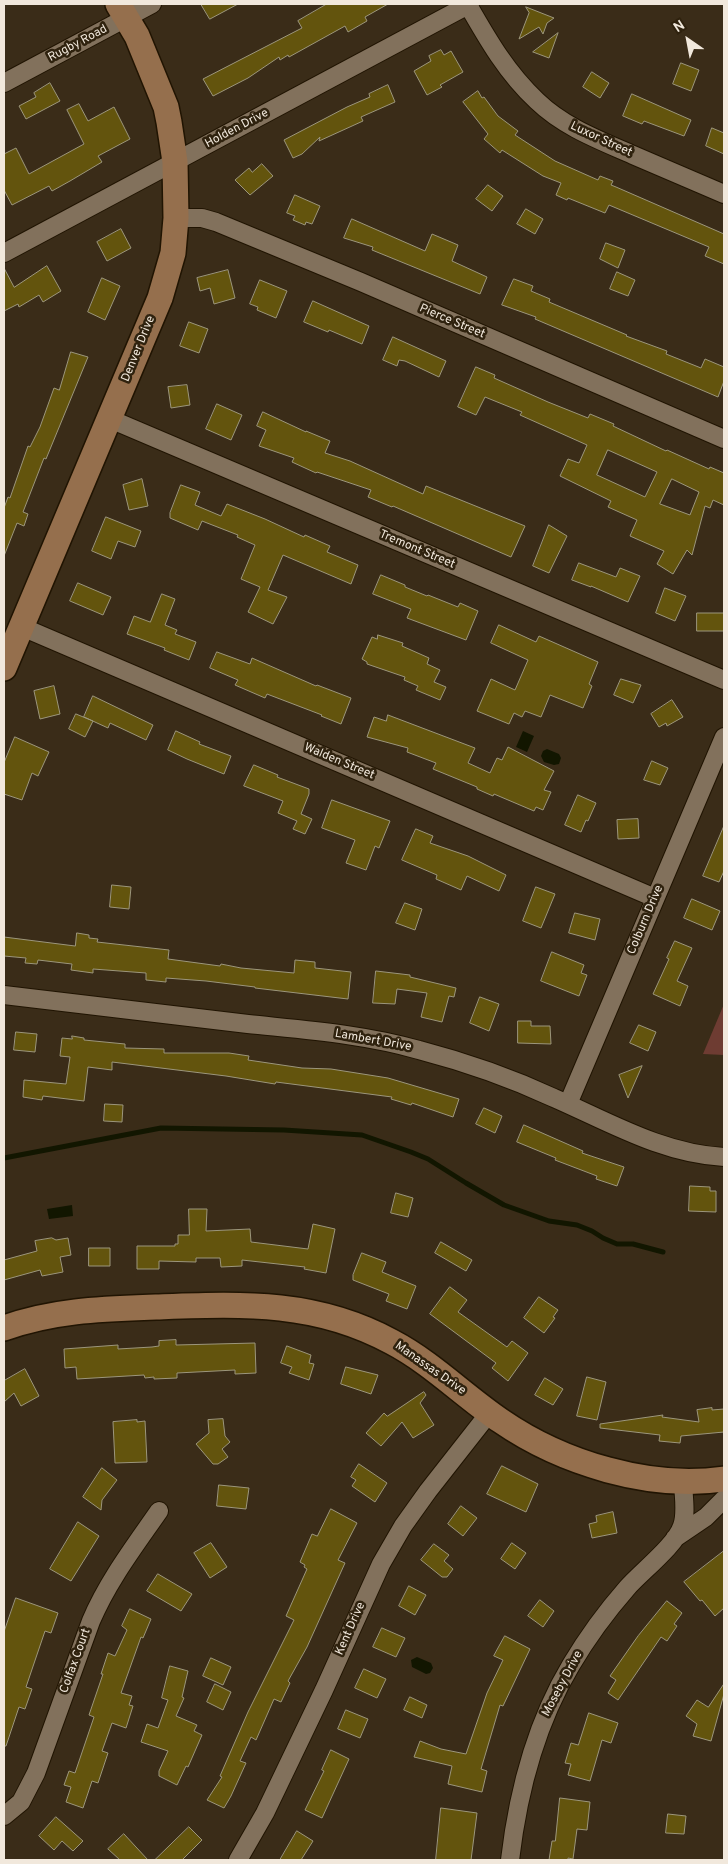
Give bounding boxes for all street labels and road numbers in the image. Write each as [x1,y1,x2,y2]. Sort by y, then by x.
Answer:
street label: Rugby Road [46,22,110,66]
street label: Holden Drive [203,106,271,152]
street label: Luxor Street [568,119,634,161]
street label: Pierce Street [417,302,487,342]
street label: Denver Drive [119,314,159,384]
street label: Tremont Street [377,528,457,572]
street label: Walden Street [302,741,376,783]
street label: Colburn Drive [625,883,667,957]
street label: Lambert Drive [334,1027,412,1055]
street label: Manassas Drive [392,1339,468,1399]
street label: Kent Drive [333,1600,369,1658]
street label: Colfax Court [58,1627,94,1695]
street label: Moseby Drive [540,1649,586,1719]

